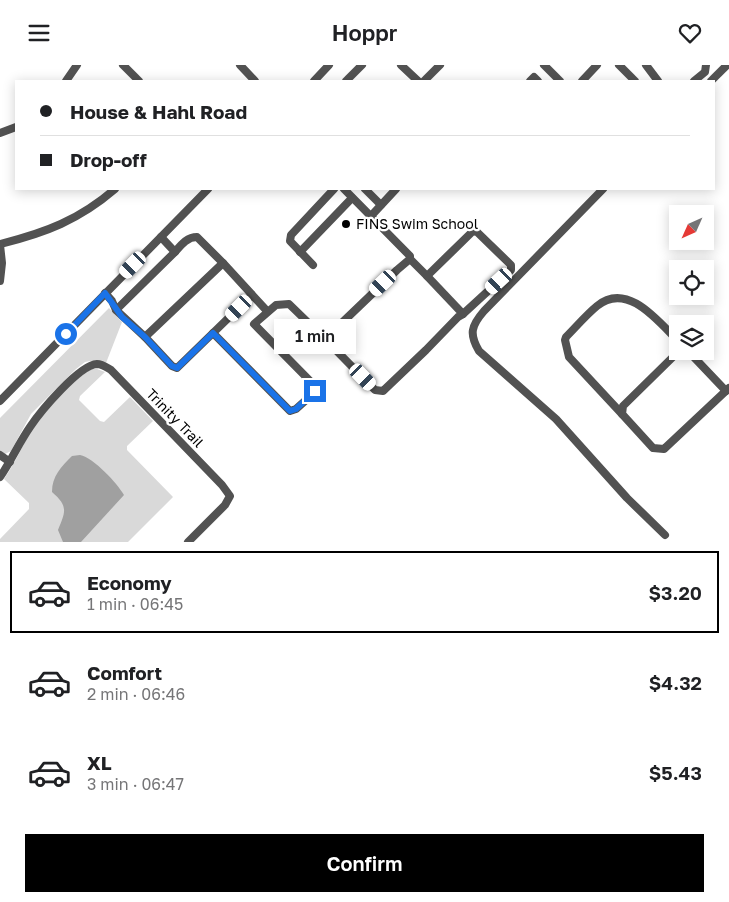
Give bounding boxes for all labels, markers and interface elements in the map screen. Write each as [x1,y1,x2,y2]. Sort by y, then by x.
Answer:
icon: menu [25,19,53,47]
text: Hoppr [332,19,397,46]
icon: heart [676,19,704,47]
text: House & Hahl Road [70,100,247,123]
text: Drop-off [70,148,147,171]
north arrow [669,205,714,250]
map controls [669,205,714,360]
place label: FINS Swim School [356,215,478,232]
marker: FINS Swim School [340,218,352,230]
car [117,249,148,281]
button: locate [669,260,714,305]
car [482,265,515,297]
car [366,267,399,299]
car [223,292,254,324]
button: layers [669,315,714,360]
callout: 1 min [274,319,356,353]
route start [55,323,77,345]
text: 1 min [295,326,335,346]
car [347,361,378,393]
route end [304,380,326,402]
street label: Trinity Trail [143,385,208,451]
icon: car [27,570,72,615]
text: Economy [87,571,172,594]
text: $3.20 [649,581,702,604]
text: 1 min · 06:45 [87,594,183,614]
icon: car [27,660,72,705]
text: Comfort [87,661,162,684]
text: $4.32 [649,671,702,694]
text: 2 min · 06:46 [87,684,185,704]
icon: car [27,750,72,795]
text: XL [87,751,112,774]
text: $5.43 [649,761,702,784]
text: 3 min · 06:47 [87,774,184,794]
button: Confirm [25,834,704,892]

